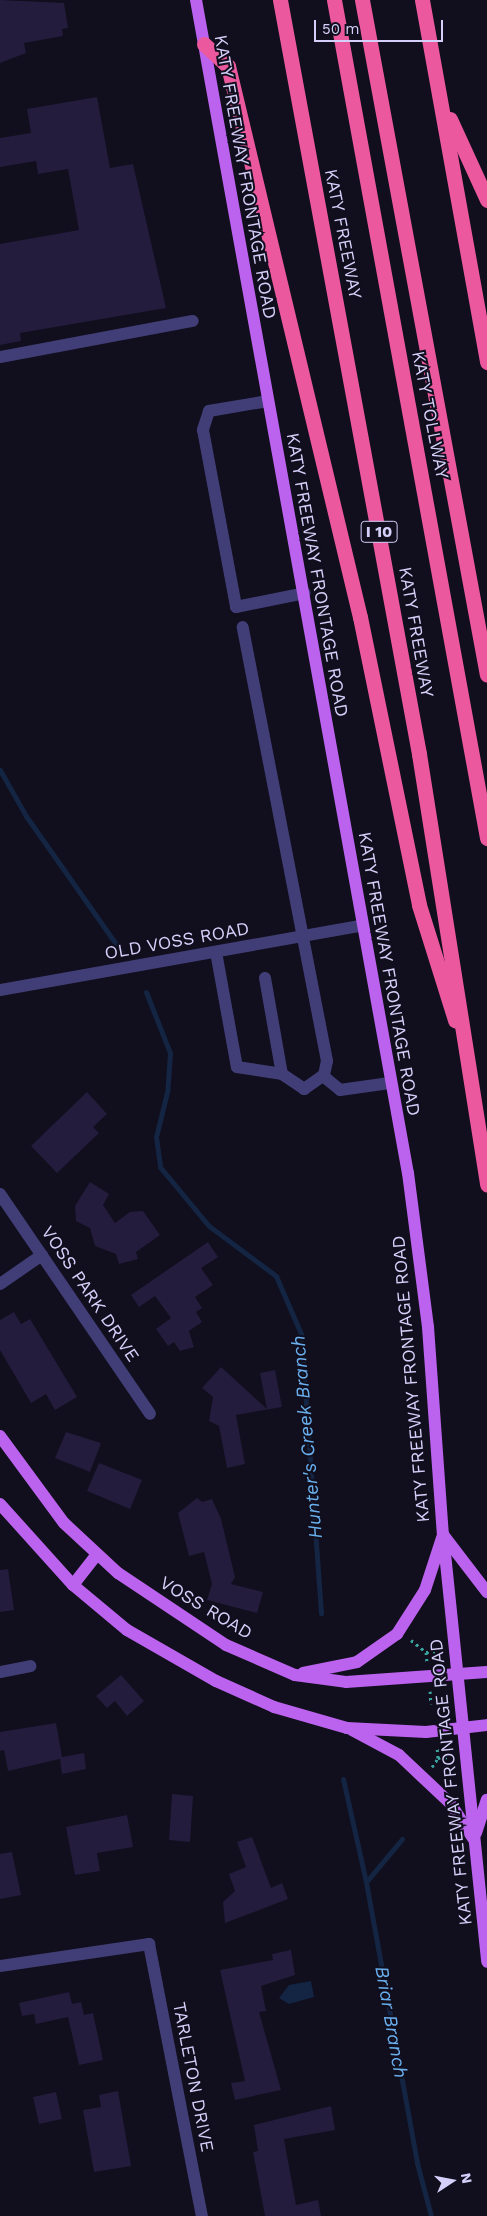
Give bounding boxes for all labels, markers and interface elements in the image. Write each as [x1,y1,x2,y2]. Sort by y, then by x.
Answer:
scale bar [317,10,446,42]
text: 50 m [322,20,359,38]
street label: KATY FREEWAY FRONTAGE ROAD [209,32,281,322]
street label: KATY FREEWAY [320,167,366,301]
street label: KATY TOLLWAY [407,349,453,481]
street label: KATY FREEWAY FRONTAGE ROAD [281,430,353,720]
road number: I 10 [360,518,398,546]
street label: KATY FREEWAY [394,565,438,699]
street label: KATY FREEWAY FRONTAGE ROAD [353,829,425,1119]
street label: OLD VOSS ROAD [103,918,251,964]
street label: VOSS PARK DRIVE [36,1222,144,1366]
street label: KATY FREEWAY FRONTAGE ROAD [388,1234,434,1524]
water label: Hunter's Creek Branch [287,1334,327,1540]
street label: VOSS ROAD [156,1572,256,1644]
street label: KATY FREEWAY FRONTAGE ROAD [425,1637,477,1927]
water label: Briar Branch [370,1964,412,2080]
street label: TARLETON DRIVE [168,2000,218,2154]
north arrow [427,2156,477,2206]
text: N [458,2172,476,2185]

